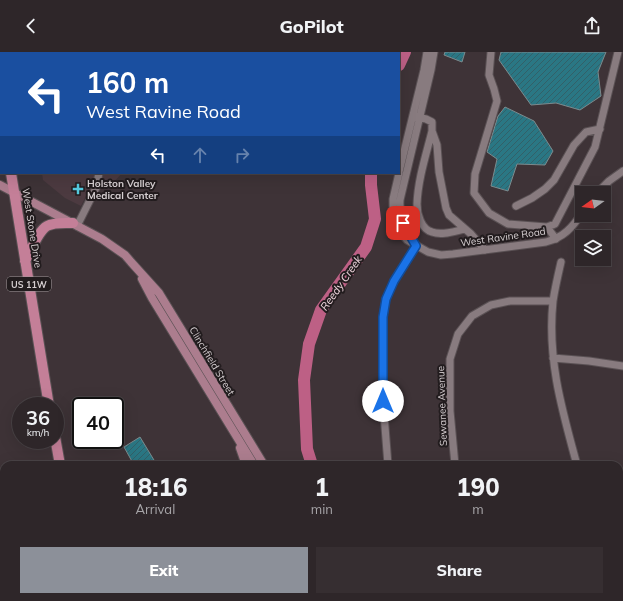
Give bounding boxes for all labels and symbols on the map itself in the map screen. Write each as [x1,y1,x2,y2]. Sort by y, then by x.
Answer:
place label: Holston Valley Medical Center [87,177,158,202]
marker: Holston Valley Medical Center [72,183,84,195]
north arrow [575,186,611,222]
street label: West Stone Drive [19,187,45,269]
pin [386,206,420,240]
street label: West Ravine Road [460,225,546,249]
water label: Reedy Creek [317,253,365,313]
road number: US 11W [7,277,51,291]
street label: Clinchfield Street [186,324,238,398]
street label: Sewanee Avenue [434,366,450,446]
position arrow [362,380,404,422]
speed limit sign: 40 [72,397,124,449]

